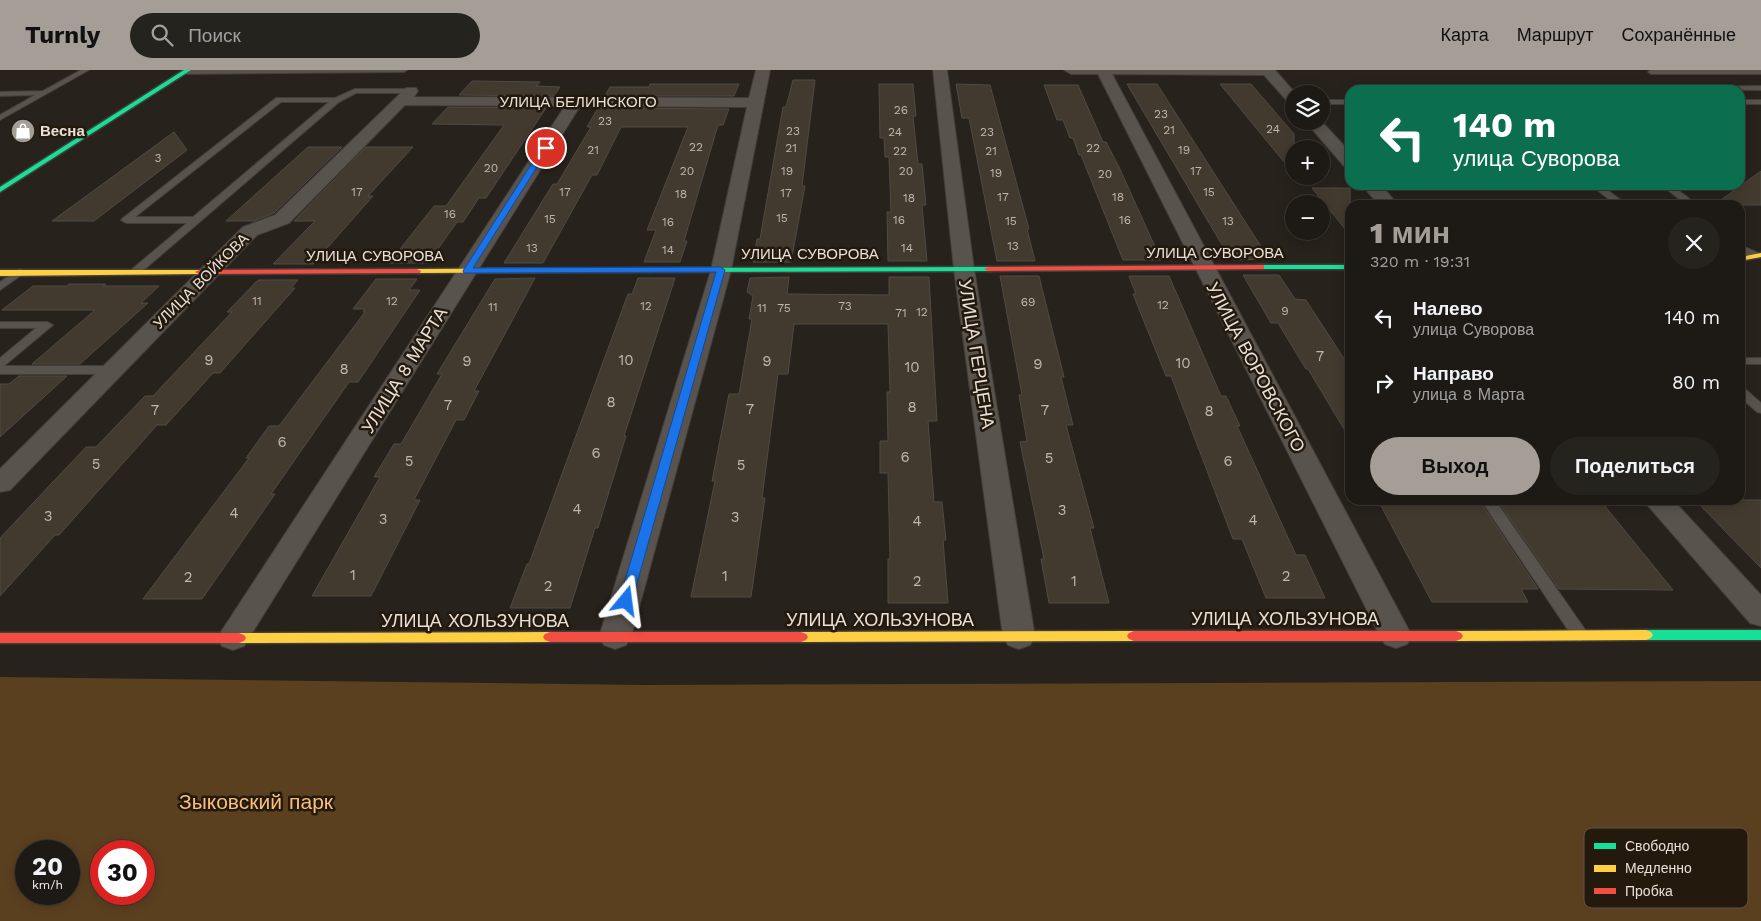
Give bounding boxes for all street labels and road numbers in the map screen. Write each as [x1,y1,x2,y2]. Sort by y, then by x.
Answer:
street label: УЛИЦА БЕЛИНСКОГО [499,93,657,111]
street label: УЛИЦА ВОЙКОВА [150,230,252,332]
street label: УЛИЦА СУВОРОВА [1146,244,1284,262]
street label: УЛИЦА СУВОРОВА [741,245,879,263]
street label: УЛИЦА СУВОРОВА [306,247,444,265]
street label: УЛИЦА ГЕРЦЕНА [955,278,999,430]
street label: УЛИЦА ВОРОВСКОГО [1202,278,1310,456]
street label: УЛИЦА 8 МАРТА [357,303,451,437]
street label: УЛИЦА ХОЛЬЗУНОВА [1191,608,1379,629]
street label: УЛИЦА ХОЛЬЗУНОВА [786,609,974,630]
street label: УЛИЦА ХОЛЬЗУНОВА [381,610,569,631]

